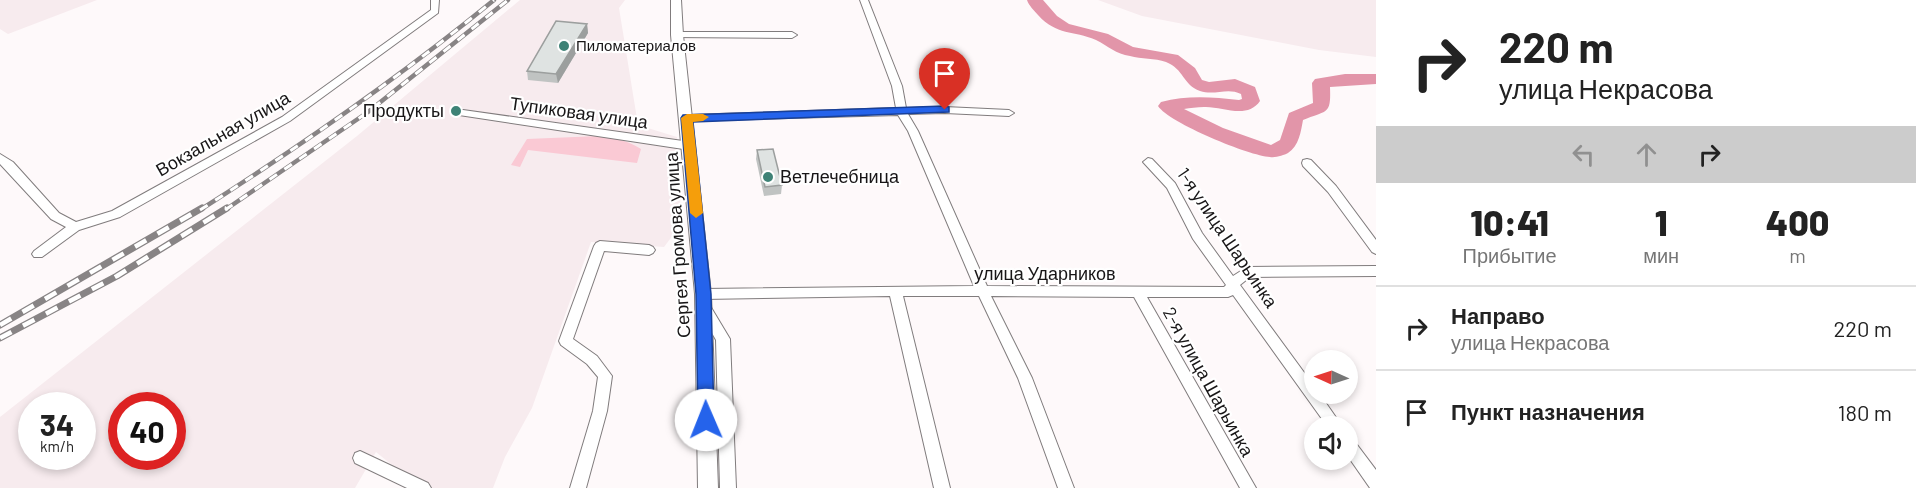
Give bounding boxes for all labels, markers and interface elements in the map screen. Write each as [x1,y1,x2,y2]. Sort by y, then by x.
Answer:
text: 220 m [1499,21,1613,71]
icon: right [1400,24,1478,102]
place label: Пиломатериалов [576,36,696,54]
marker: Пиломатериалов [557,39,571,53]
pin [919,48,970,110]
icon: arrive [928,57,961,90]
text: улица Некрасова [1499,72,1713,104]
street label: Вокзальная улица [152,85,294,180]
street label: Тупиковая улица [509,91,651,133]
place label: Продукты [363,99,444,121]
marker: Продукты [449,104,463,118]
icon: left [1567,138,1600,171]
icon: ahead [1630,138,1663,171]
icon: right [1693,138,1726,171]
street label: Сергея Громова улица [659,150,694,339]
street label: 1-я улица Шарьинка [1173,163,1283,312]
place label: Ветлечебница [780,165,900,187]
marker: Ветлечебница [761,170,775,184]
text: 10:41 [1470,200,1549,243]
text: 1 [1655,200,1668,243]
text: 400 [1766,200,1829,243]
text: Прибытие [1463,243,1557,267]
text: мин [1643,243,1679,267]
text: m [1789,243,1806,267]
street label: улица Ударников [974,262,1116,284]
text: Направо [1451,302,1545,328]
street label: 2-я улица Шарьинка [1159,303,1260,461]
icon: right [1400,312,1433,345]
text: 220 m [1833,315,1892,341]
text: улица Некрасова [1451,330,1609,354]
north arrow [1304,350,1358,404]
map controls [1304,350,1358,470]
position arrow [674,388,738,452]
speed limit sign: 40 [108,392,186,470]
icon: arrive [1400,396,1433,429]
text: Пункт назначения [1451,398,1645,424]
text: 180 m [1838,399,1892,425]
text: 34 [40,406,74,442]
button: sound [1304,416,1358,470]
text: km/h [40,437,74,455]

